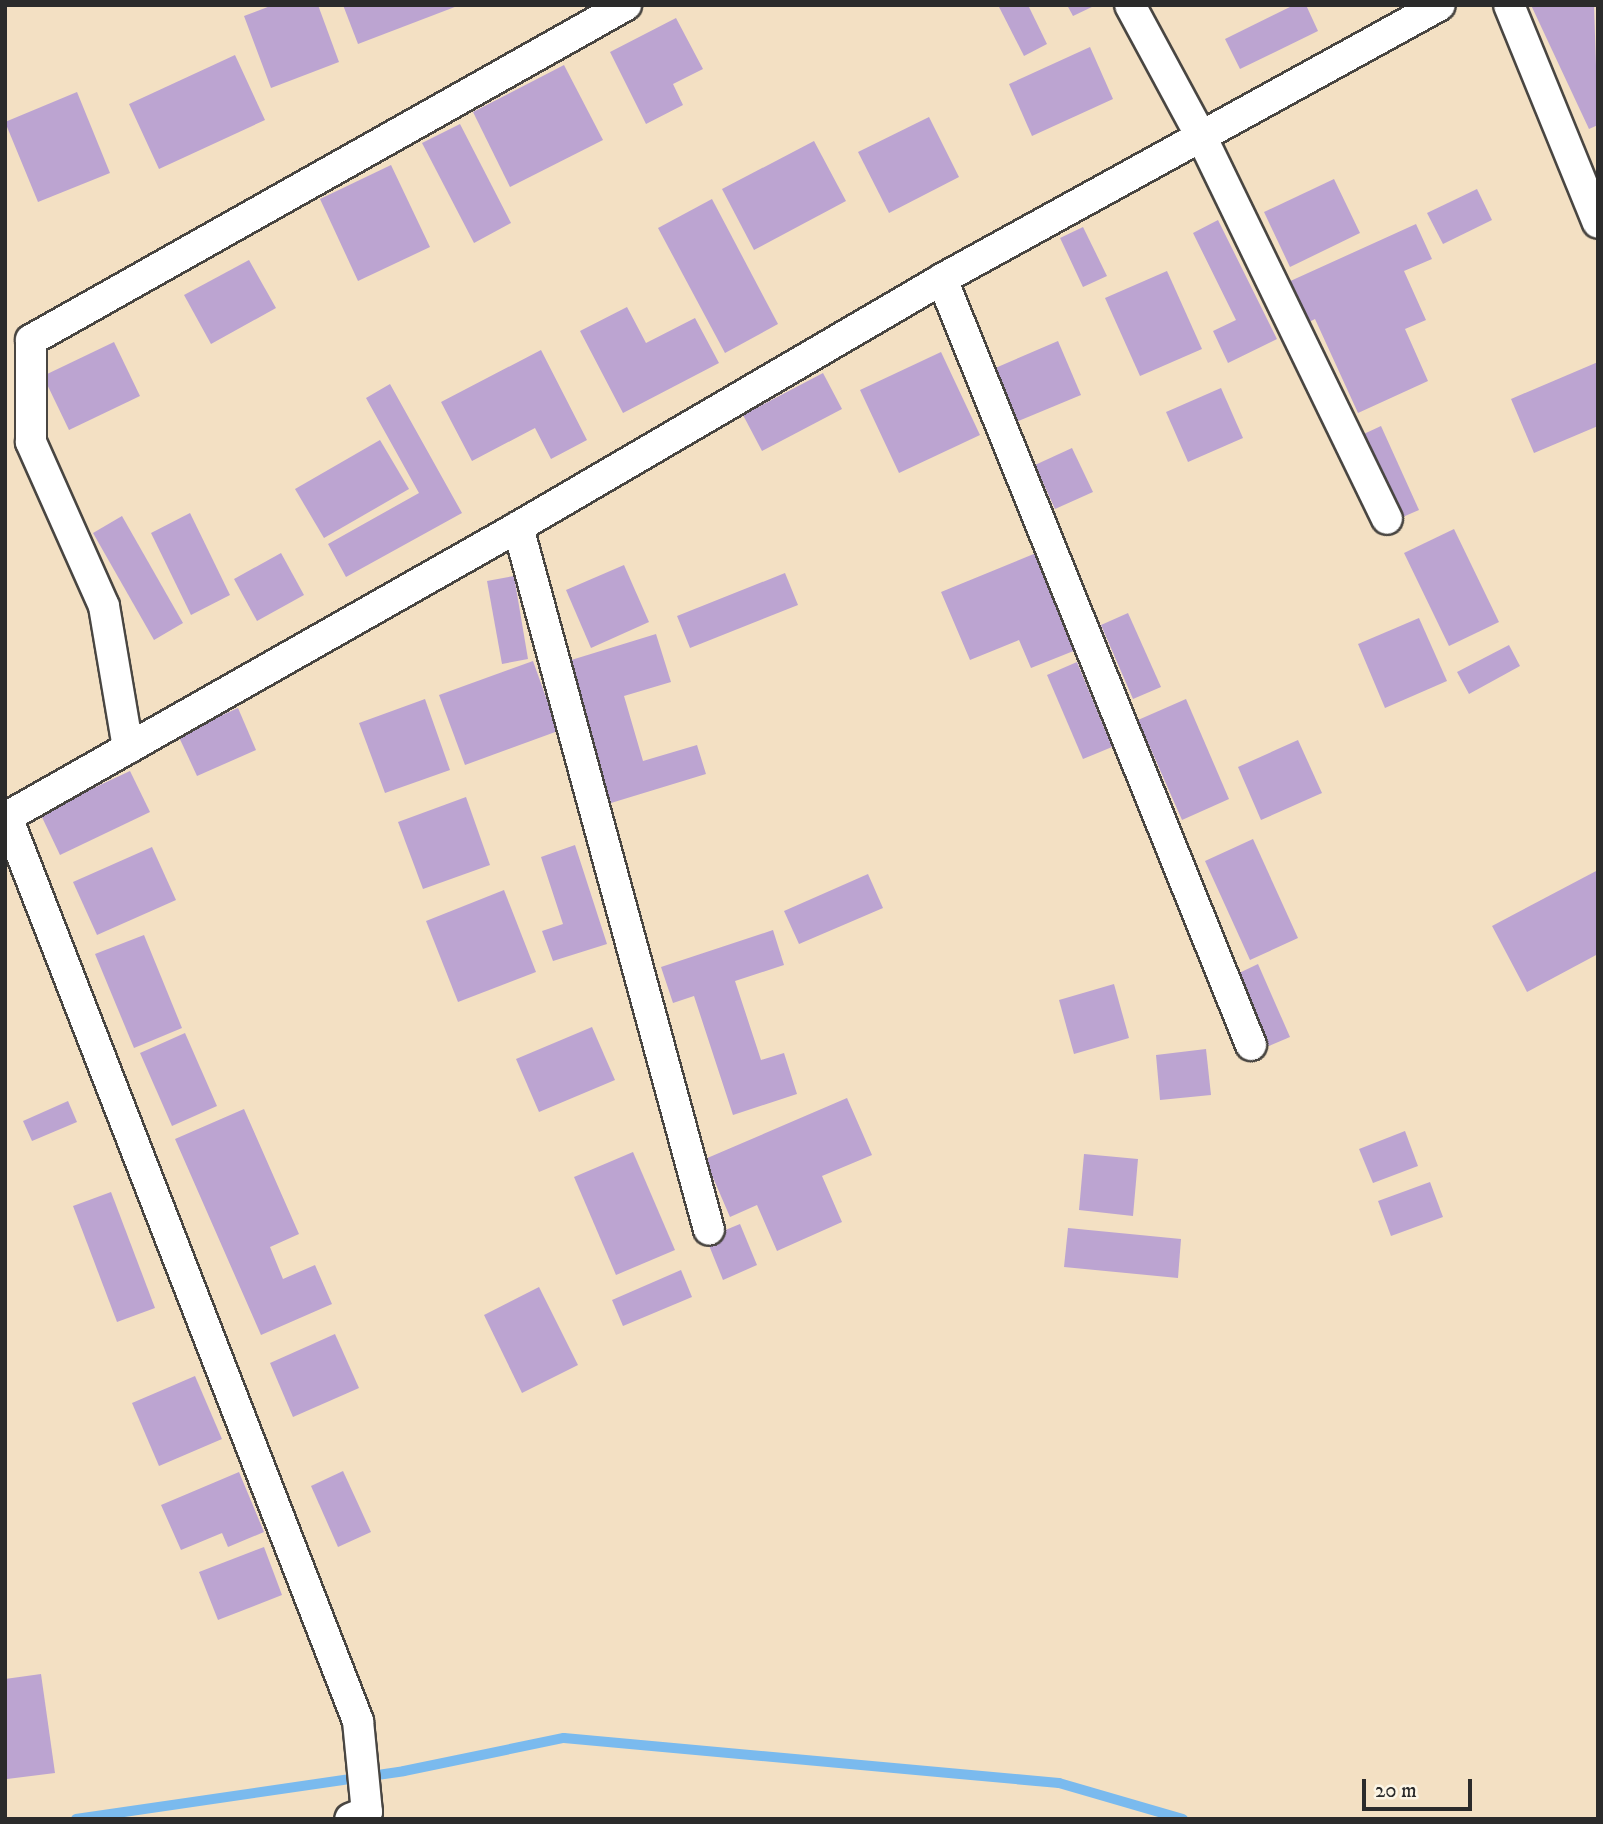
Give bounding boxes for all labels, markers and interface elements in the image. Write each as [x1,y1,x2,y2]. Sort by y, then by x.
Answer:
scale bar [1365,1764,1475,1808]
text: 20 m [1375,1778,1417,1804]

